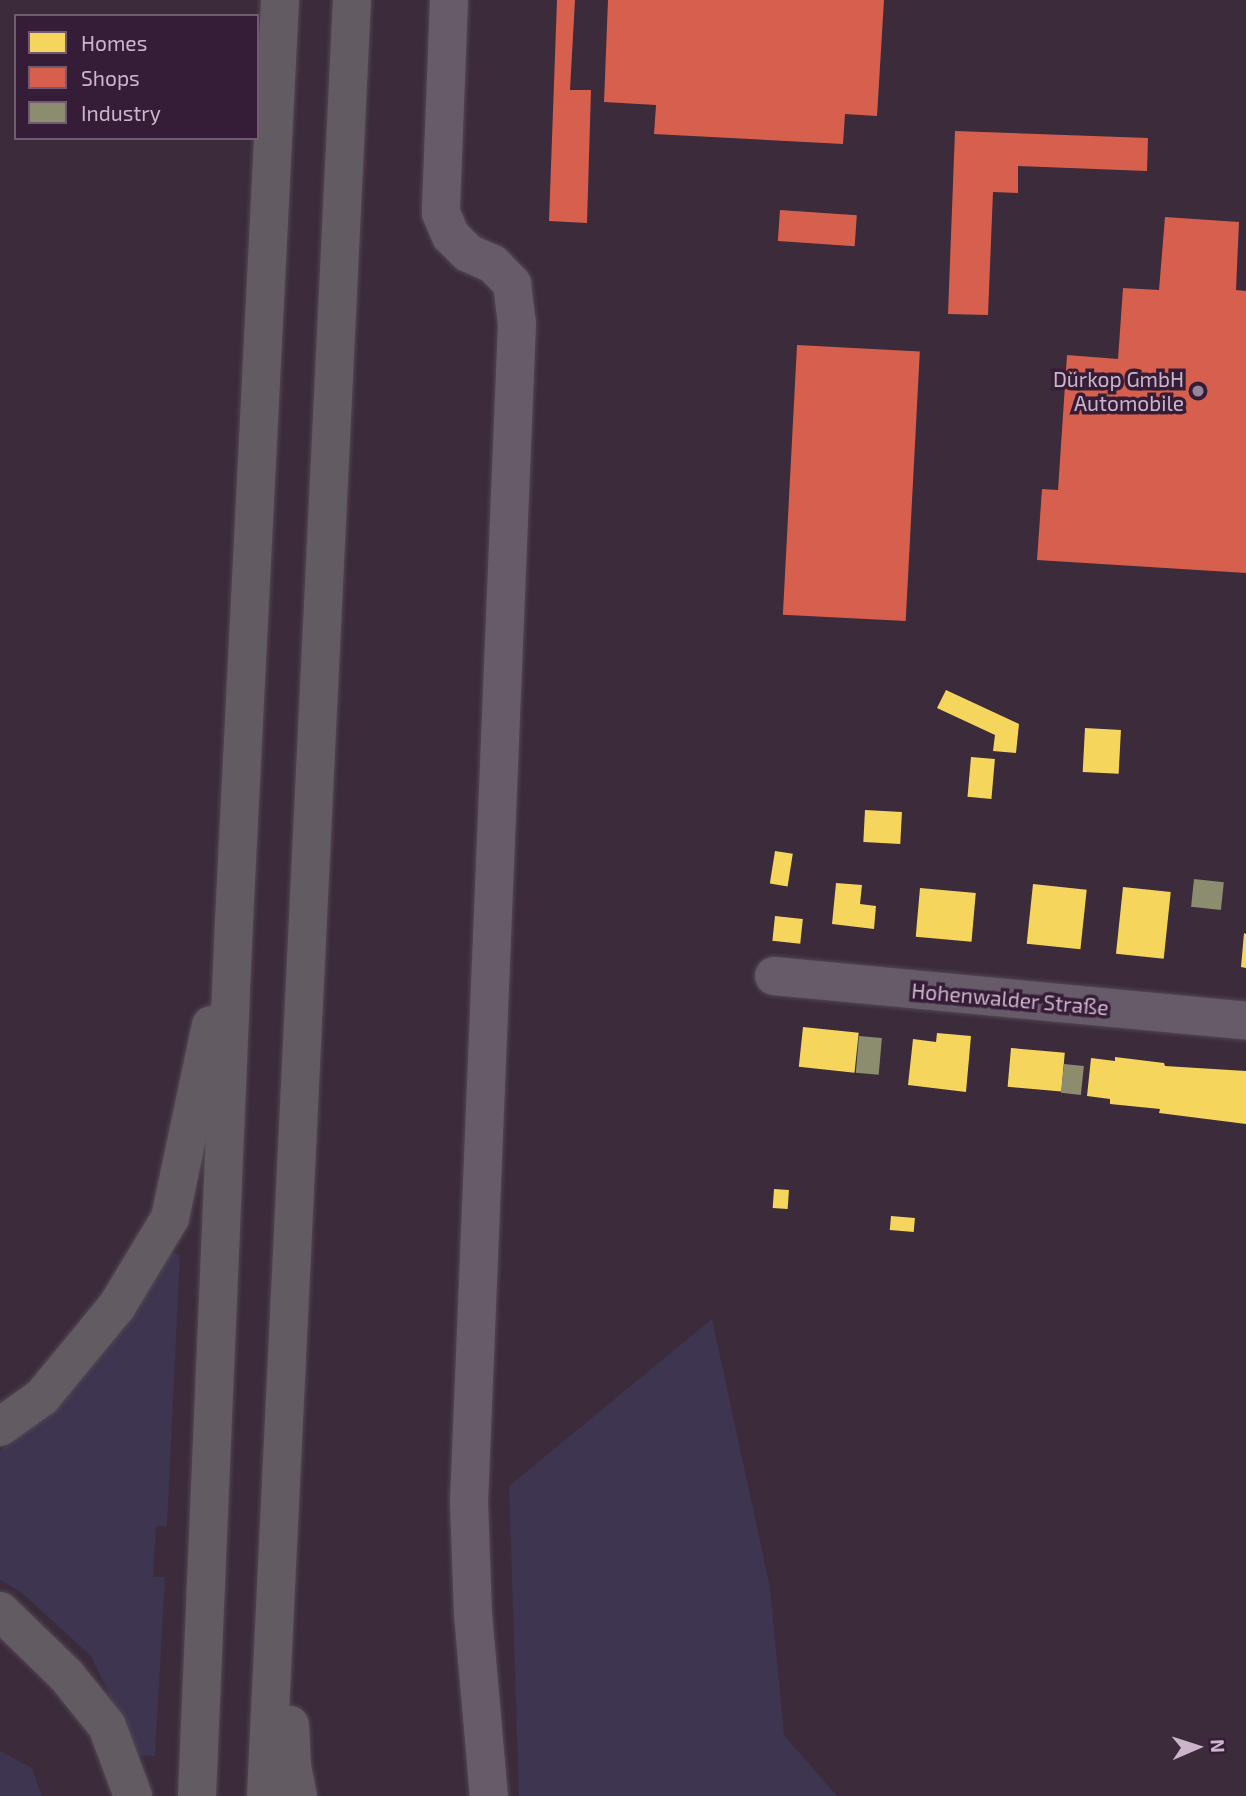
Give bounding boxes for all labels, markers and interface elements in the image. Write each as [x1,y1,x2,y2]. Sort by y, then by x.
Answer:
legend [14,14,259,140]
text: Homes [81,30,147,55]
text: Shops [81,65,140,90]
text: Industry [81,100,161,125]
place label: Dürkop GmbH Automobile [1053,366,1184,416]
marker: Dürkop GmbH Automobile [1190,383,1206,399]
street label: Hohenwalder Straße [910,978,1110,1020]
north arrow [1162,1712,1232,1782]
text: N [1207,1738,1230,1753]

